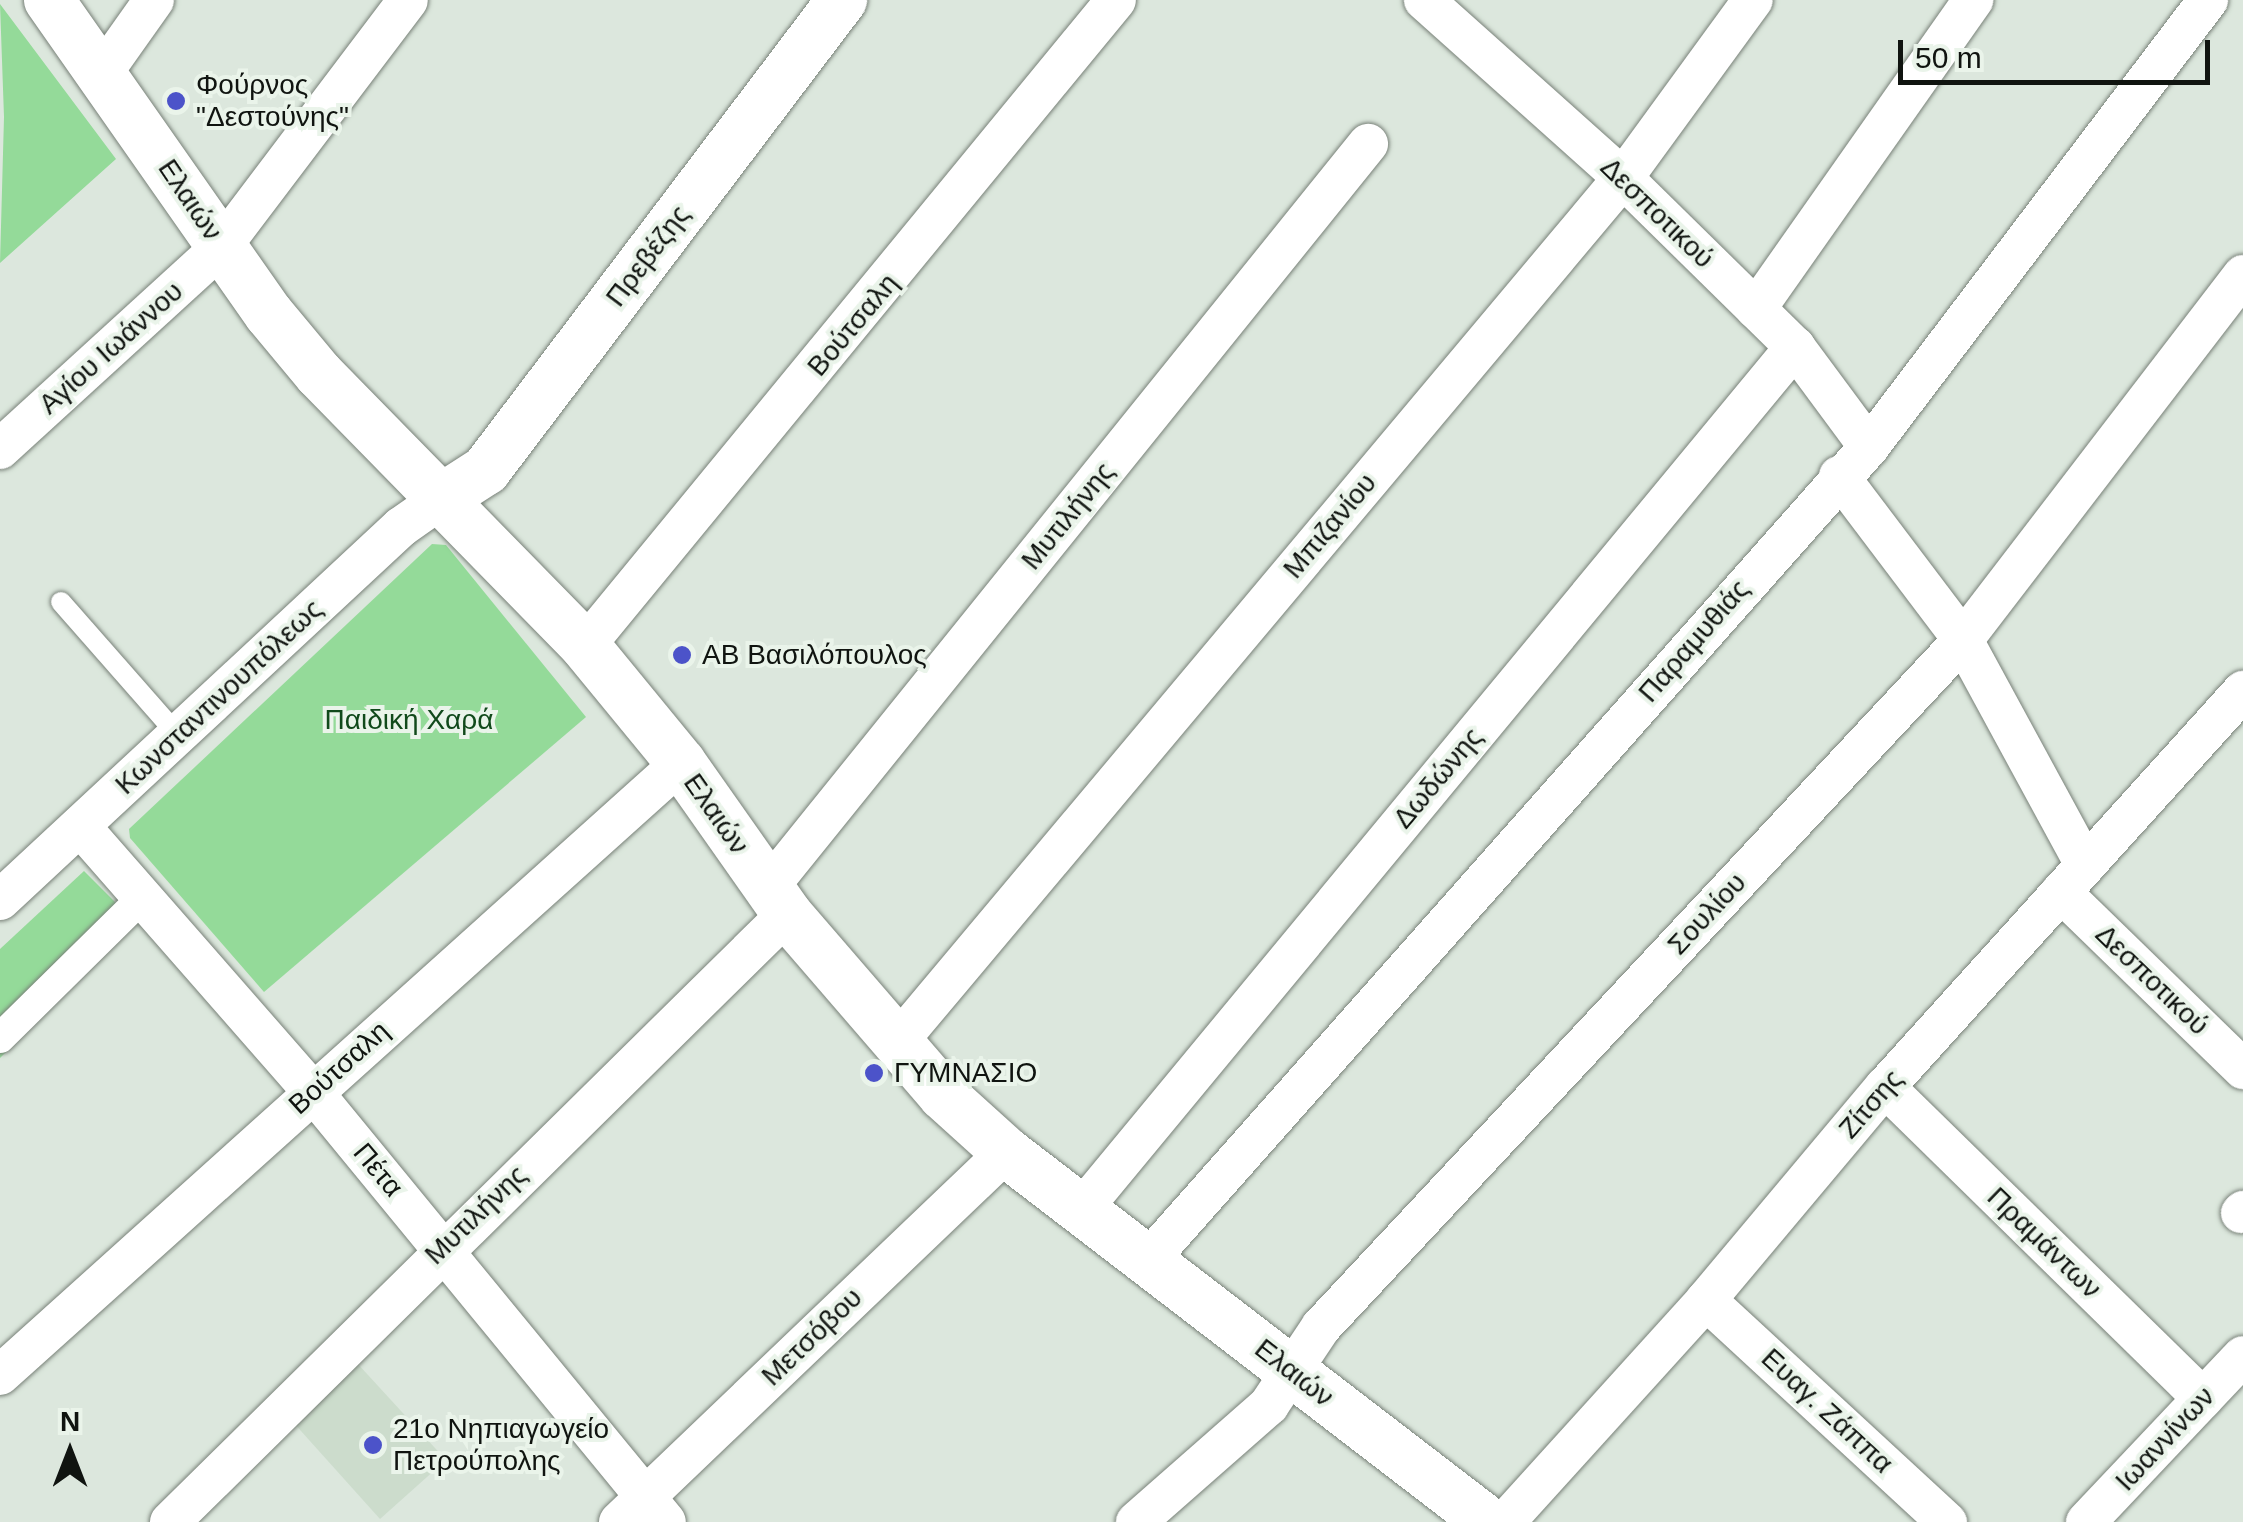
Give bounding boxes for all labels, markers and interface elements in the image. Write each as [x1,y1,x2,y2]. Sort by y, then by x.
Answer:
scale bar [1903,20,2216,82]
text: 50 m [1915,41,1982,74]
place label: Φούρνος "Δεστούνης" [196,68,349,134]
marker: Φούρνος "Δεστούνης" [165,90,187,112]
street label: Δεσποτικού [1593,151,1721,275]
street label: Ελαιών [151,153,229,247]
street label: Πρεβέζης [599,199,697,313]
street label: Βούτσαλη [801,267,905,383]
street label: Αγίου Ιωάννου [32,275,190,421]
street label: Μυτιλήνης [1014,455,1122,577]
street label: Μπιζανίου [1276,467,1384,585]
street label: Παραμυθιάς [1632,573,1756,709]
street label: Κωνσταντινουπόλεως [109,592,329,802]
place label: ΑΒ Βασιλόπουλος [702,638,927,672]
marker: ΑΒ Βασιλόπουλος [671,644,693,666]
park label: Παιδική Χαρά [325,703,493,737]
street label: Δωδώνης [1386,721,1490,835]
street label: Ελαιών [676,767,756,861]
street label: Σουλίου [1661,866,1753,962]
street label: Δεσποτικού [2088,918,2216,1042]
street label: Βούτσαλη [282,1014,396,1122]
place label: ΓΥΜΝΑΣΙΟ [894,1056,1037,1090]
marker: ΓΥΜΝΑΣΙΟ [863,1062,885,1084]
street label: Ζίτσης [1832,1063,1910,1145]
street label: Πέτα [346,1136,410,1204]
street label: Μυτιλήνης [418,1158,534,1272]
street label: Πραμάντων [1980,1180,2108,1306]
street label: Μετσόβου [755,1281,869,1393]
street label: Ελαιών [1248,1332,1340,1414]
street label: Ευαγ. Ζάππα [1754,1342,1900,1480]
street label: Ιωαννίνων [2108,1380,2222,1498]
north arrow [20,1402,120,1502]
text: N [60,1406,80,1437]
place label: 21ο Νηπιαγωγείο Πετρούπολης [393,1412,609,1478]
marker: 21ο Νηπιαγωγείο Πετρούπολης [362,1434,384,1456]

